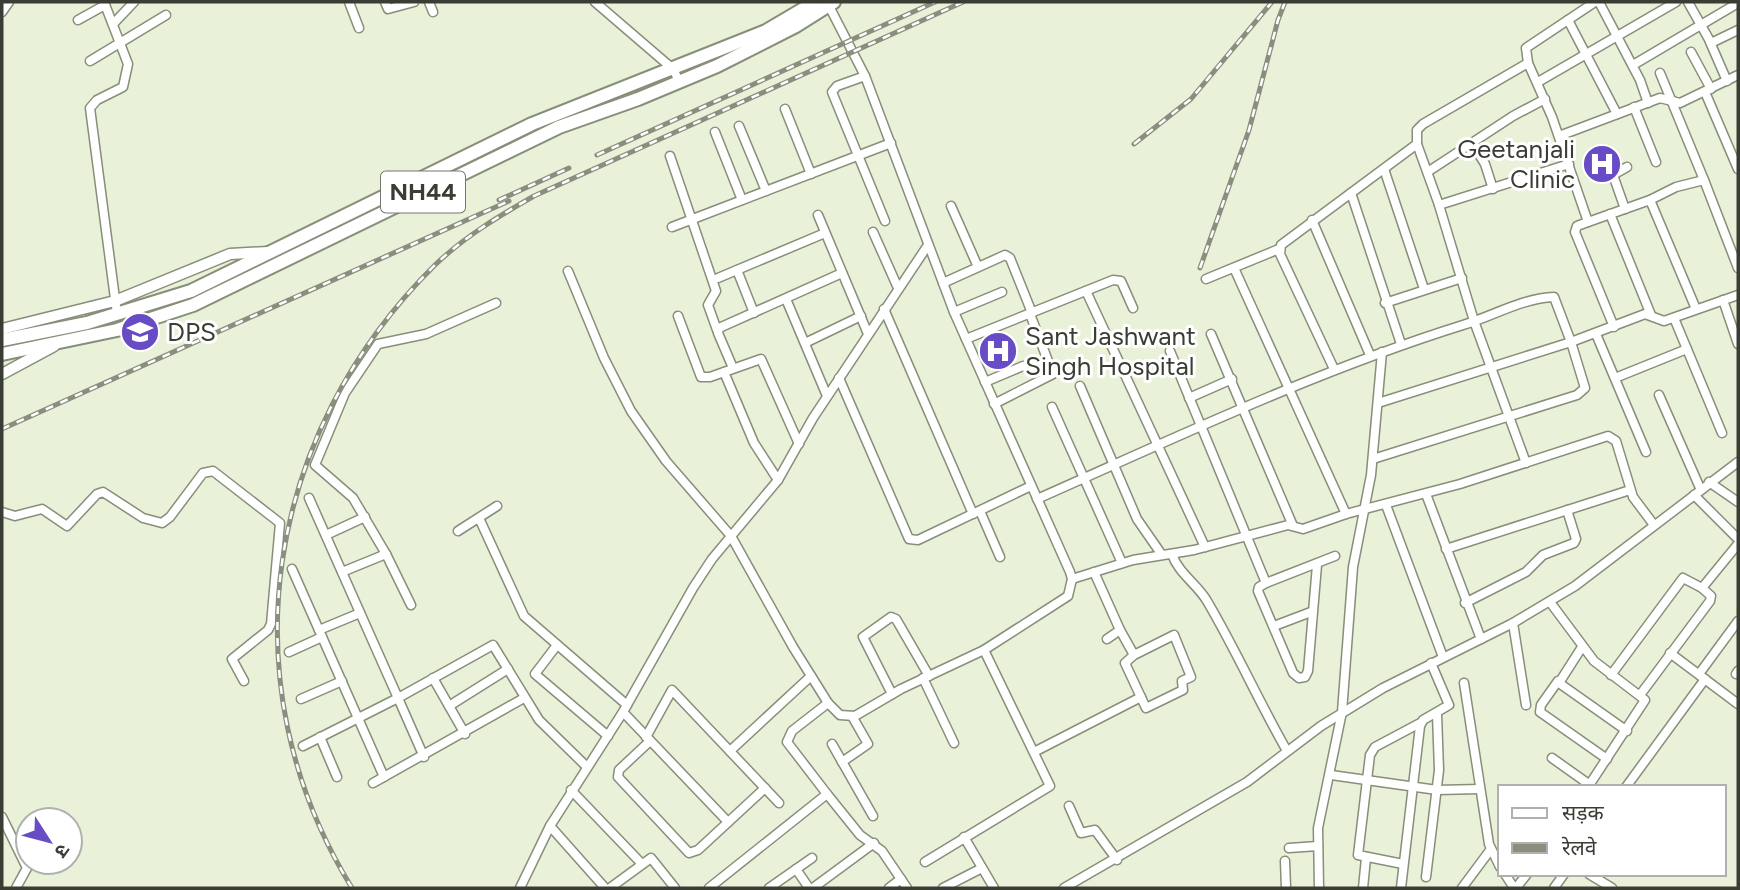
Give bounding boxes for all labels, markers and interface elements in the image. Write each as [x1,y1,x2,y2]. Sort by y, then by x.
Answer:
place label: Geetanjali Clinic [1457,133,1575,195]
hospital icon: Geetanjali Clinic [1581,143,1623,185]
road number: NH44 [381,172,465,212]
school or university icon: DPS [119,311,161,353]
place label: DPS [167,316,216,348]
place label: Sant Jashwant Singh Hospital [1025,320,1196,382]
hospital icon: Sant Jashwant Singh Hospital [977,330,1019,372]
legend [1498,785,1726,876]
text: सड़क [1562,800,1604,825]
north arrow [14,806,84,876]
text: रेलवे [1561,835,1597,860]
text: उ [49,839,75,863]

